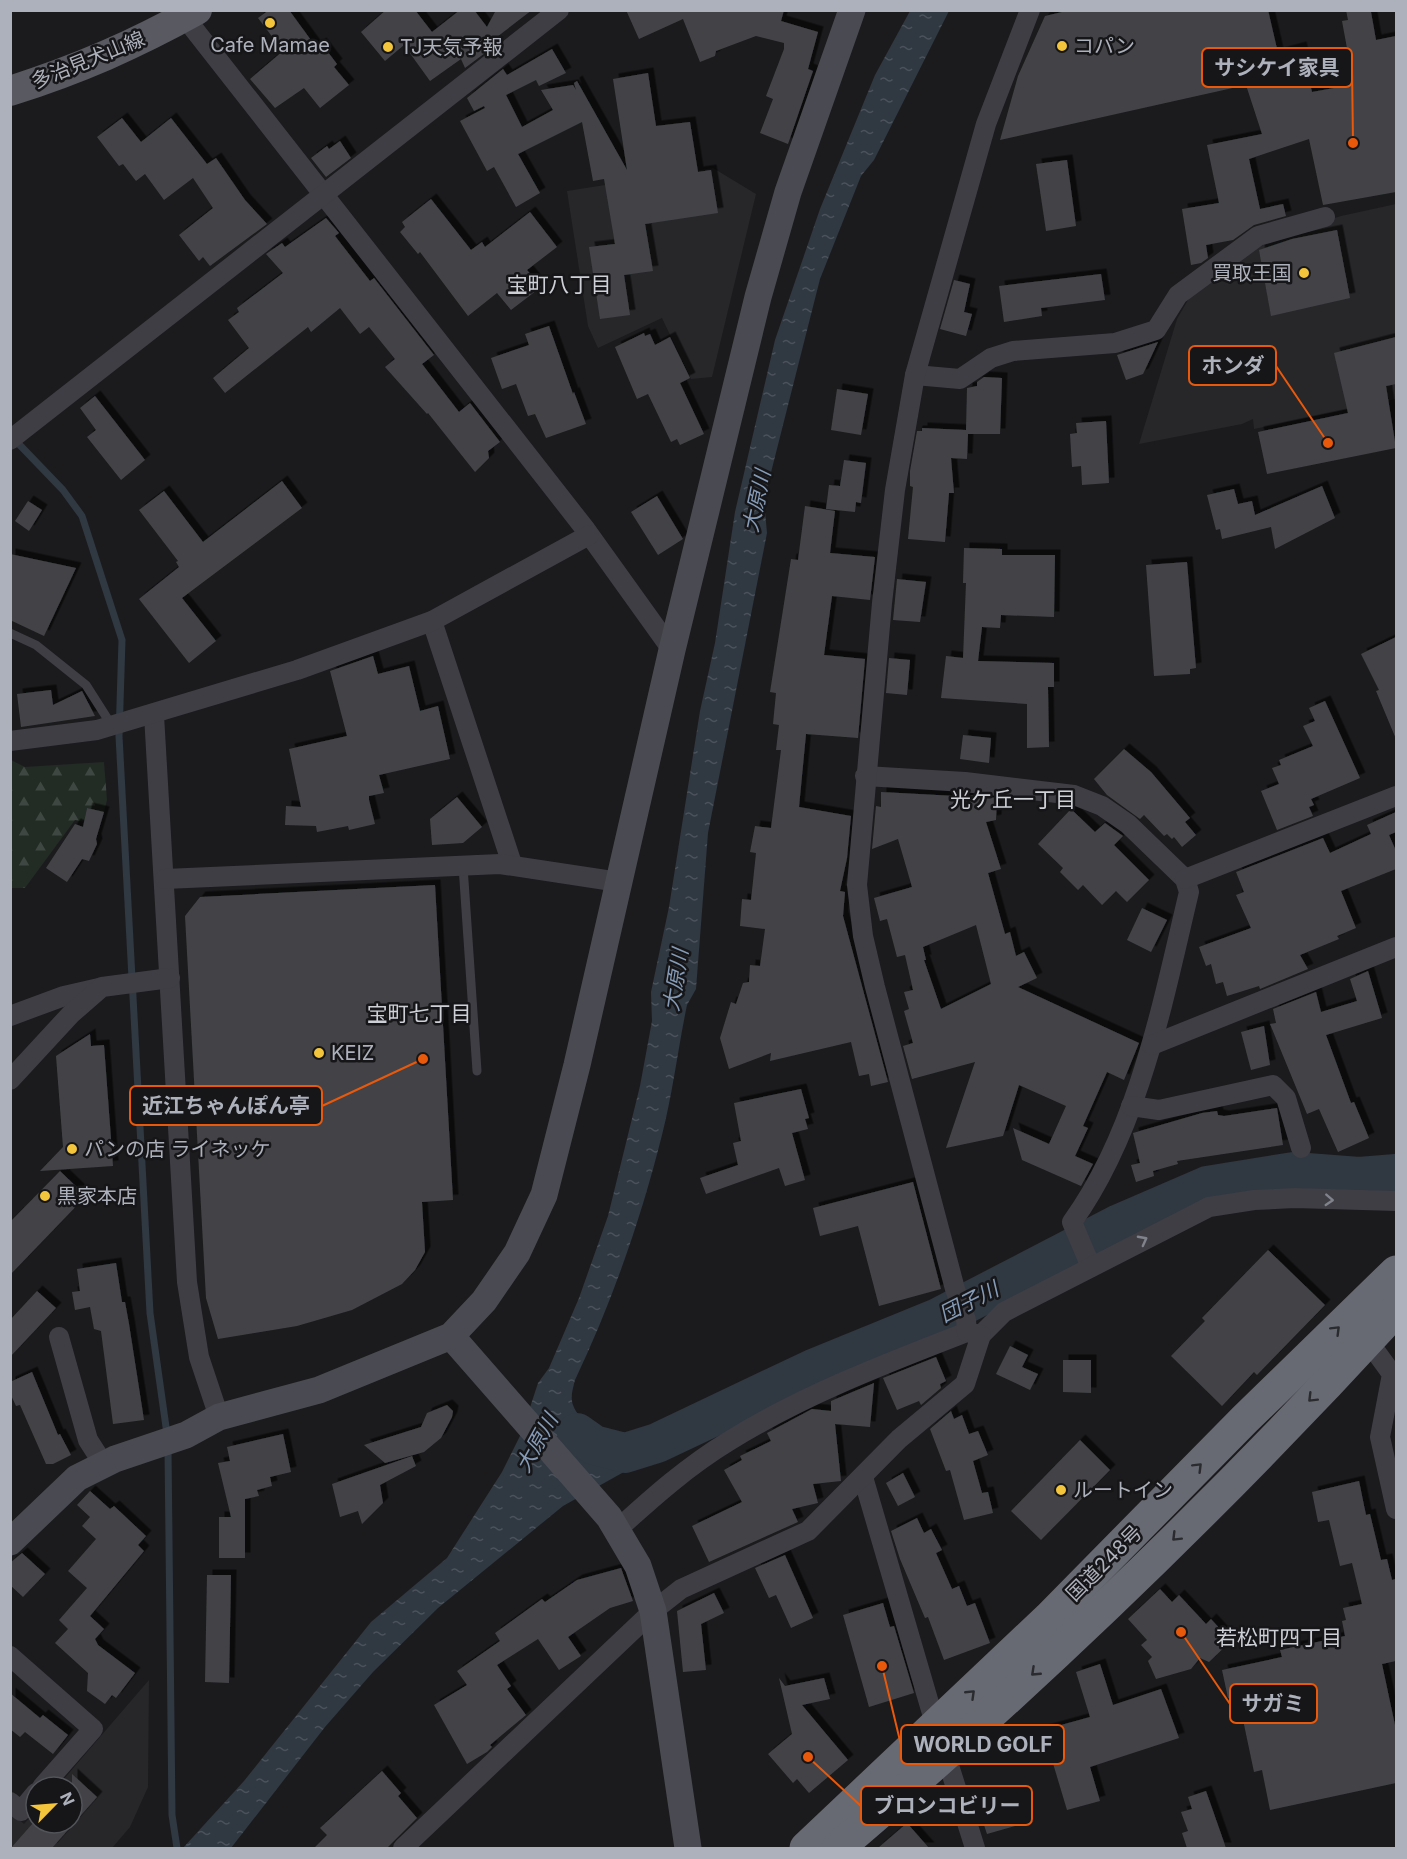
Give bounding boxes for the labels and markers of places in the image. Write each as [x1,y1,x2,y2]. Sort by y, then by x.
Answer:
marker: Cafe Mamae [263,16,277,30]
place label: Cafe Mamae [210,33,330,57]
place label: コパン [1074,34,1135,58]
place label: TJ天気予報 [400,35,503,59]
marker: コパン [1055,39,1069,53]
marker: TJ天気予報 [381,40,395,54]
callout: サシケイ家具 [1202,48,1352,87]
place label: 買取王国 [1212,261,1292,285]
marker: 買取王国 [1297,266,1311,280]
callout: ホンダ [1189,346,1276,385]
place label: KEIZ [331,1041,374,1065]
marker: KEIZ [312,1046,326,1060]
callout: 近江ちゃんぽん亭 [130,1086,322,1125]
place label: パンの店 ライネッケ [84,1137,271,1161]
marker: パンの店 ライネッケ [65,1142,79,1156]
place label: 黒家本店 [57,1184,137,1208]
marker: 黒家本店 [38,1189,52,1203]
place label: ルートイン [1073,1478,1173,1502]
marker: ルートイン [1054,1483,1068,1497]
callout: サガミ [1230,1684,1317,1723]
callout: WORLD GOLF [901,1725,1064,1764]
callout: ブロンコビリー [861,1786,1032,1825]

